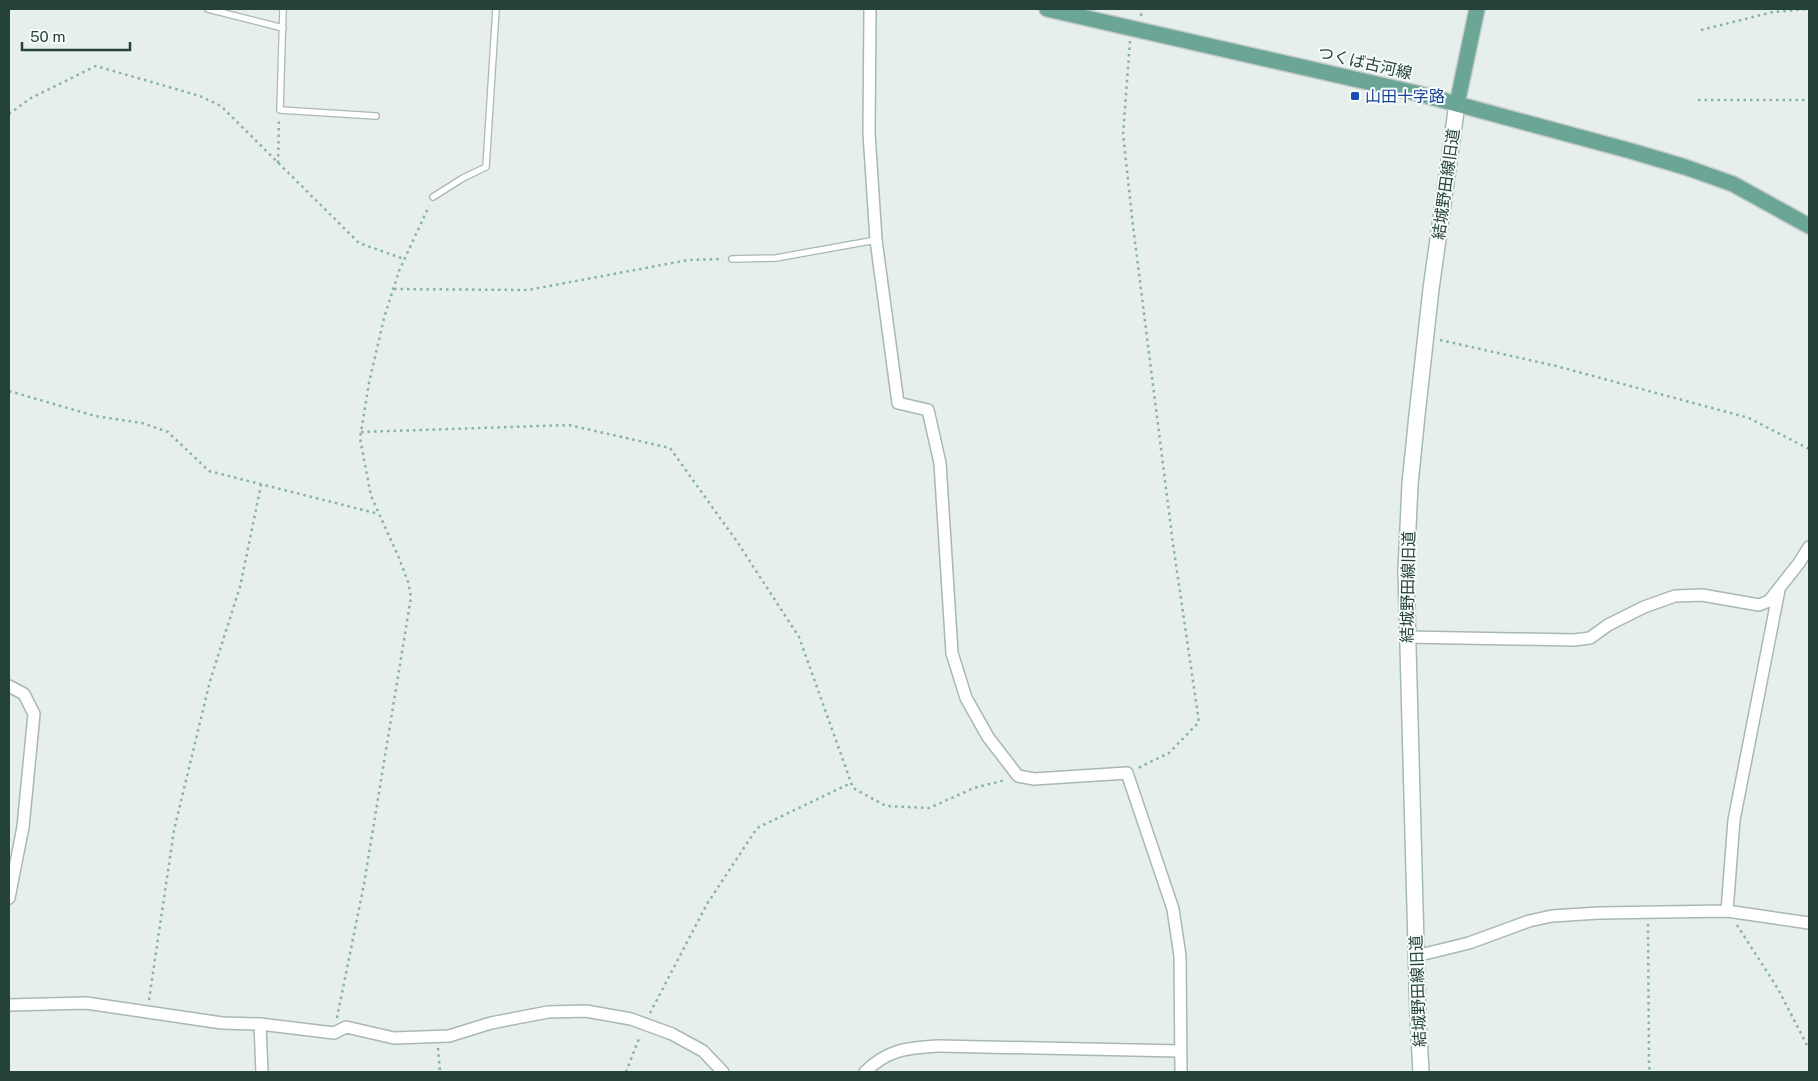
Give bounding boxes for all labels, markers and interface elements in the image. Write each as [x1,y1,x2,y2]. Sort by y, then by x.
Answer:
scale bar [22,20,130,52]
text: 50 m [30,28,65,45]
street label: つくば古河線 [1316,43,1414,83]
place label: 山田十字路 [1365,87,1445,106]
marker: 山田十字路 [1349,90,1361,102]
street label: 結城野田線旧道 [1429,127,1463,241]
street label: 結城野田線旧道 [1398,531,1418,643]
street label: 結城野田線旧道 [1407,935,1429,1047]

